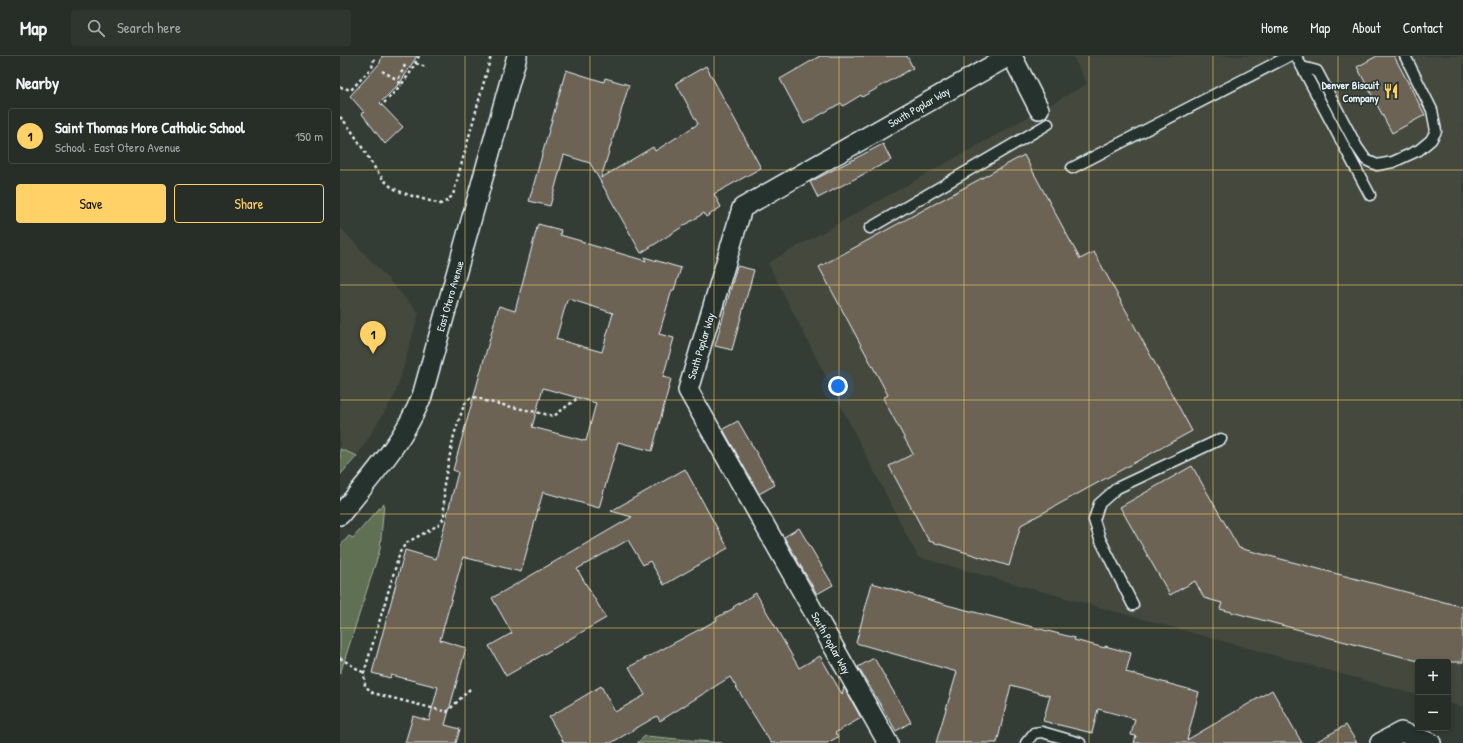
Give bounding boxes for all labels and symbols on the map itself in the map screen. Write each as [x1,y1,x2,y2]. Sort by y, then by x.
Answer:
place label: Denver Biscuit Company [1322,78,1380,106]
restaurant icon: Denver Biscuit Company [1382,82,1400,100]
street label: South Poplar Way [886,84,953,130]
street label: East Otero Avenue [433,258,467,333]
street label: South Poplar Way [684,311,718,381]
pin: 1 [360,321,386,354]
your location [828,376,848,396]
street label: South Poplar Way [808,609,854,677]

